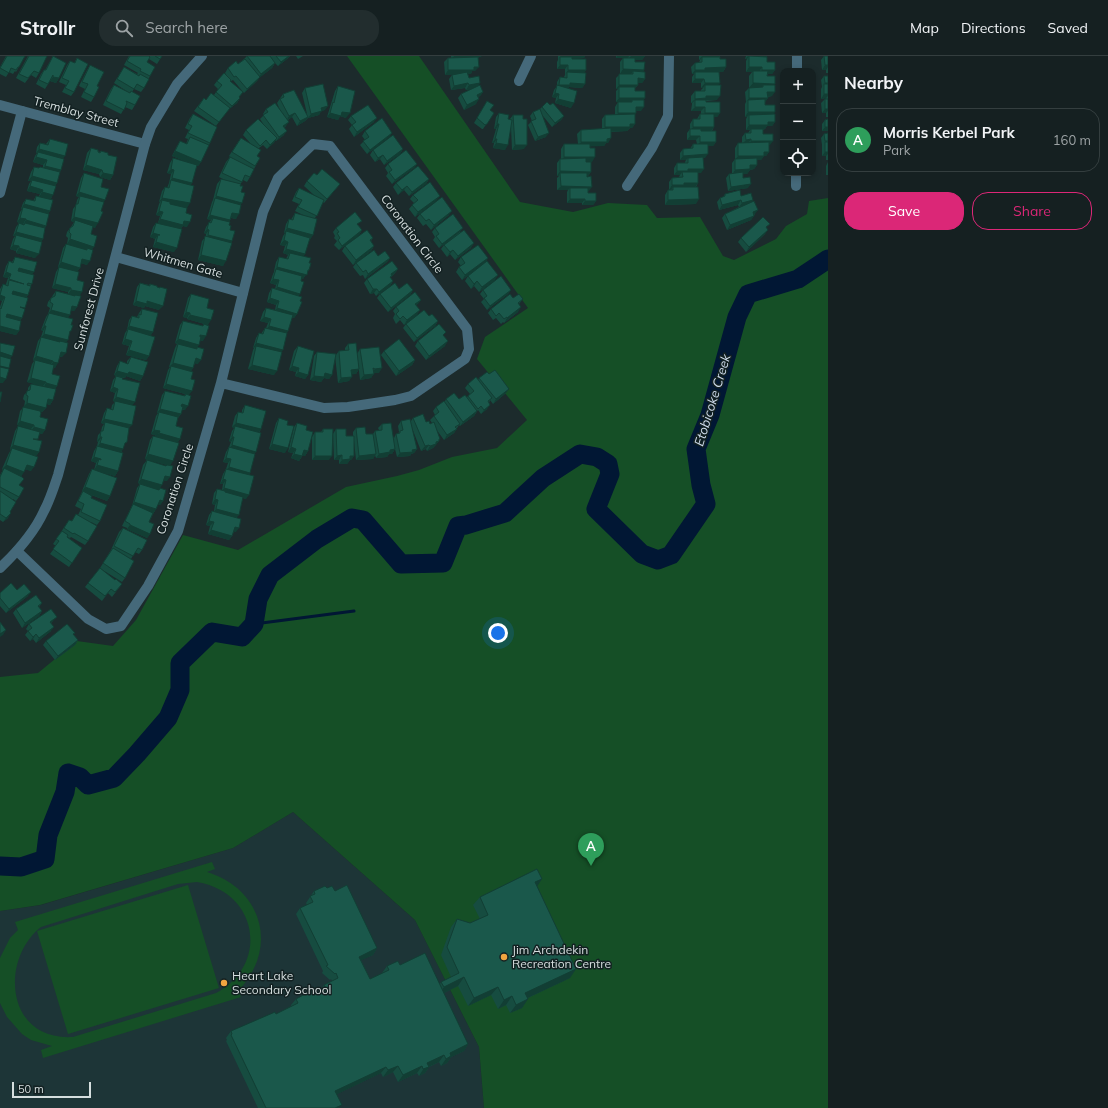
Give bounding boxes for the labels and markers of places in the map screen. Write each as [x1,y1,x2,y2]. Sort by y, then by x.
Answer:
pin: A [578,833,604,866]
place label: Jim Archdekin Recreation Centre [512,942,611,971]
marker: Jim Archdekin Recreation Centre [499,952,509,962]
place label: Heart Lake Secondary School [232,968,331,997]
marker: Heart Lake Secondary School [219,978,229,988]

